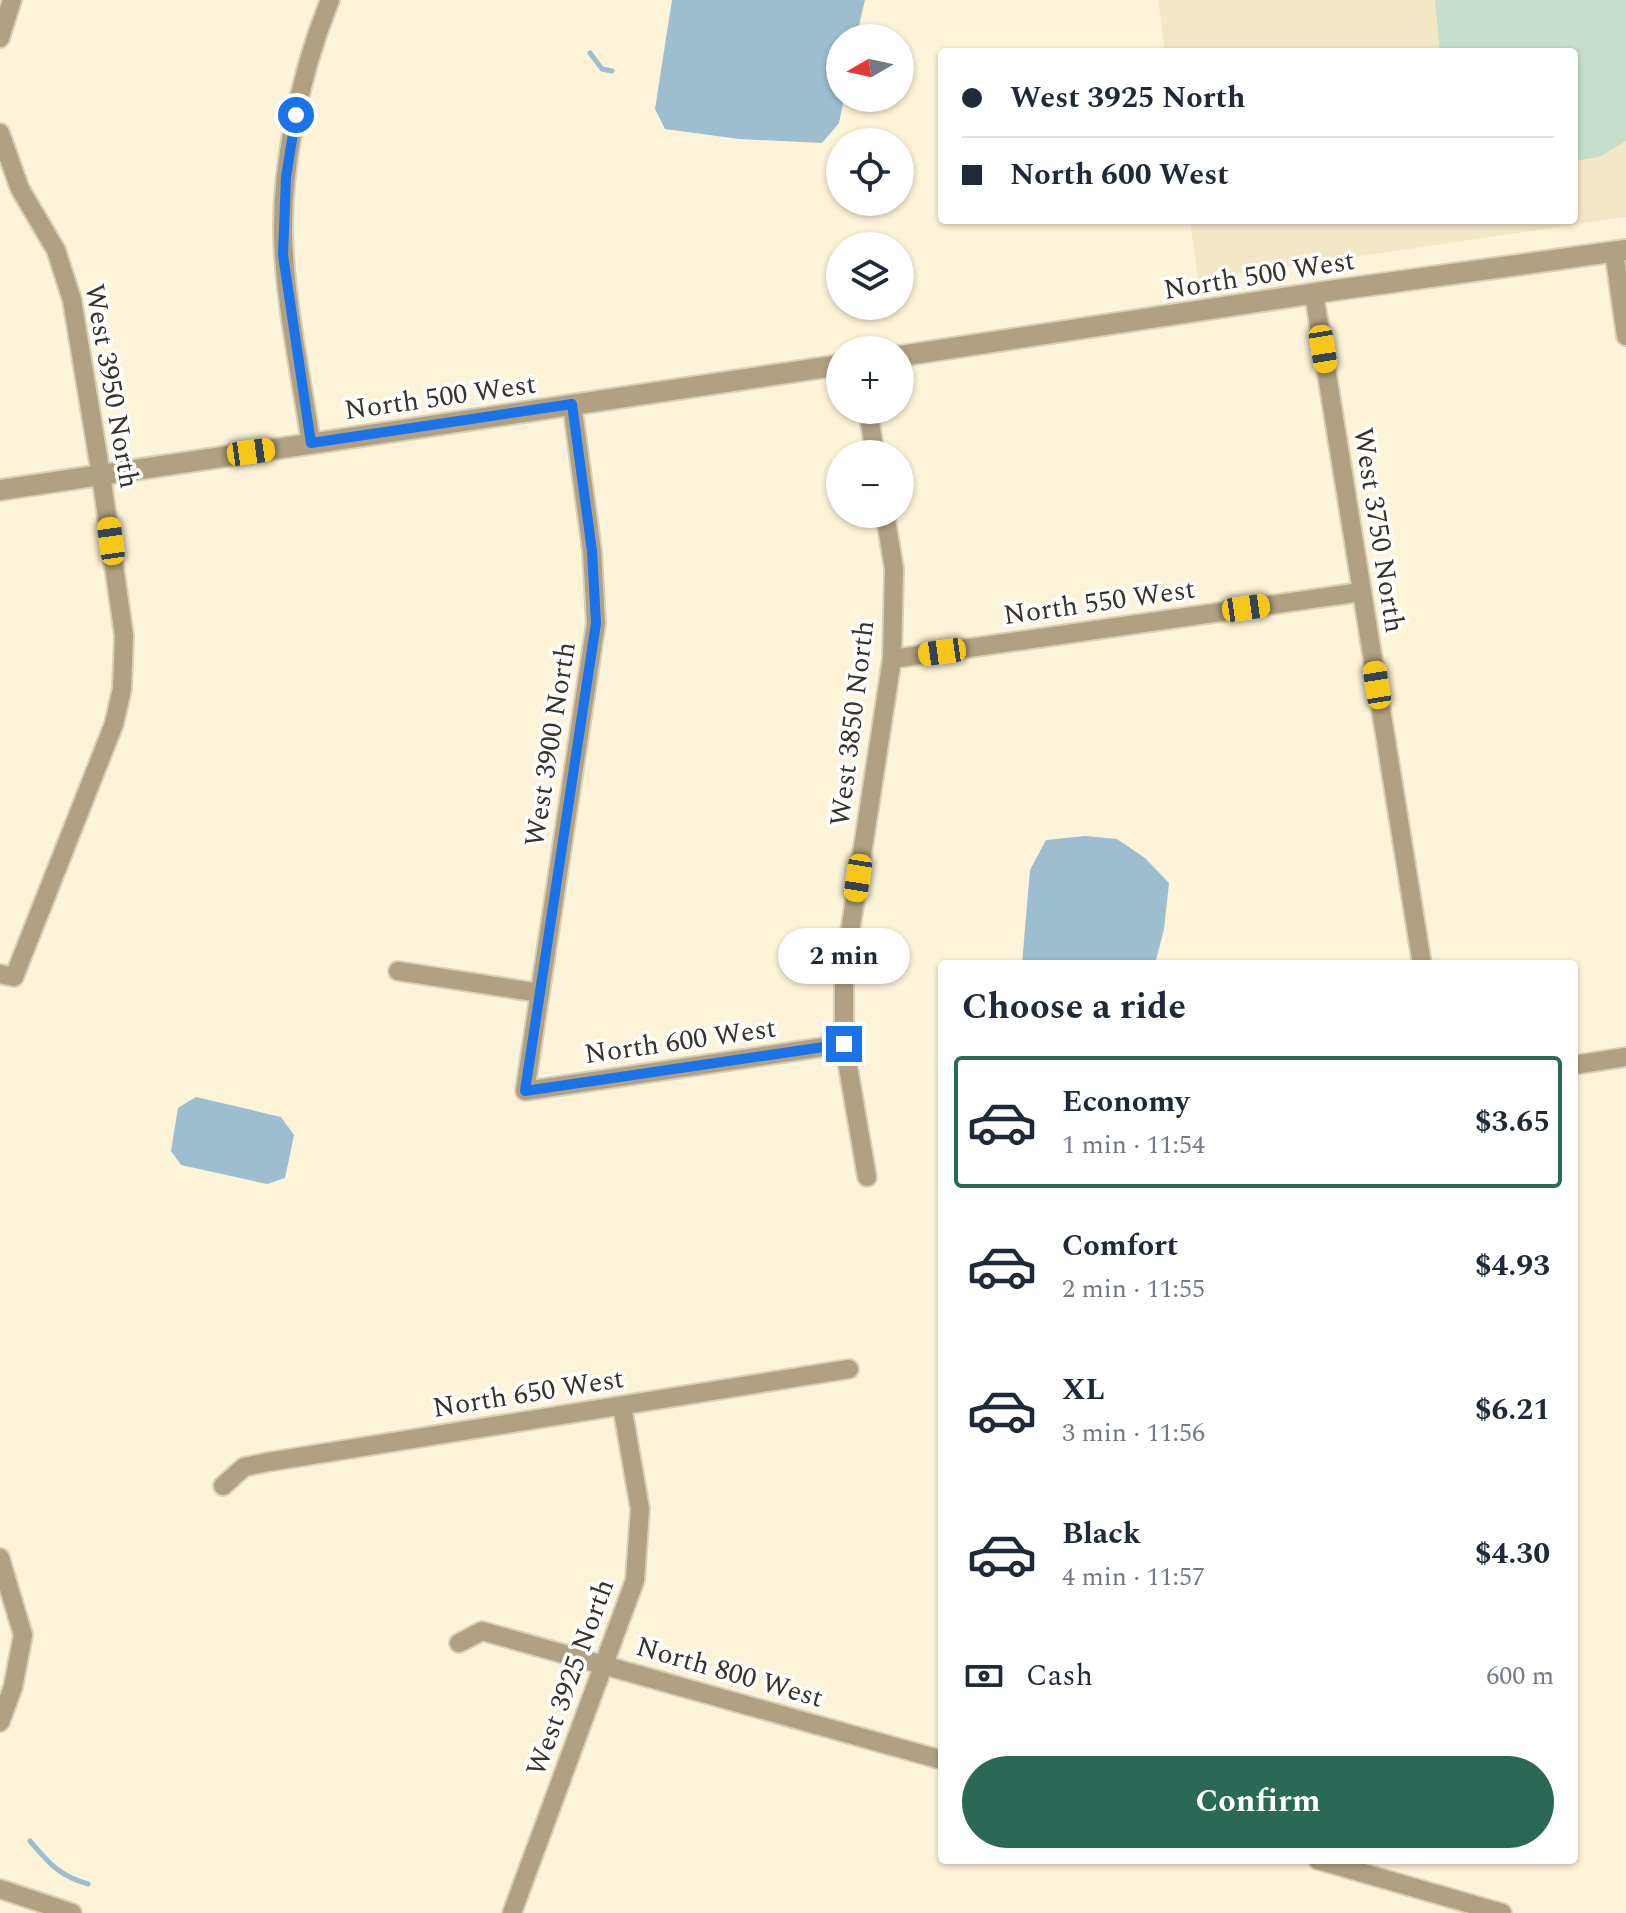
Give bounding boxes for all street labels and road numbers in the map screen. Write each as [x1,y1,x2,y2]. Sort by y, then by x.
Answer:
street label: North 500 West [1161,239,1358,312]
street label: West 3950 North [72,281,151,492]
street label: North 500 West [342,363,539,432]
street label: West 3750 North [1341,425,1416,636]
street label: North 550 West [1001,568,1198,637]
street label: West 3850 North [819,618,886,829]
street label: West 3900 North [513,639,588,850]
street label: North 600 West [582,1007,779,1076]
street label: North 650 West [430,1357,627,1430]
street label: West 3925 North [515,1573,626,1782]
street label: North 800 West [631,1625,828,1720]

